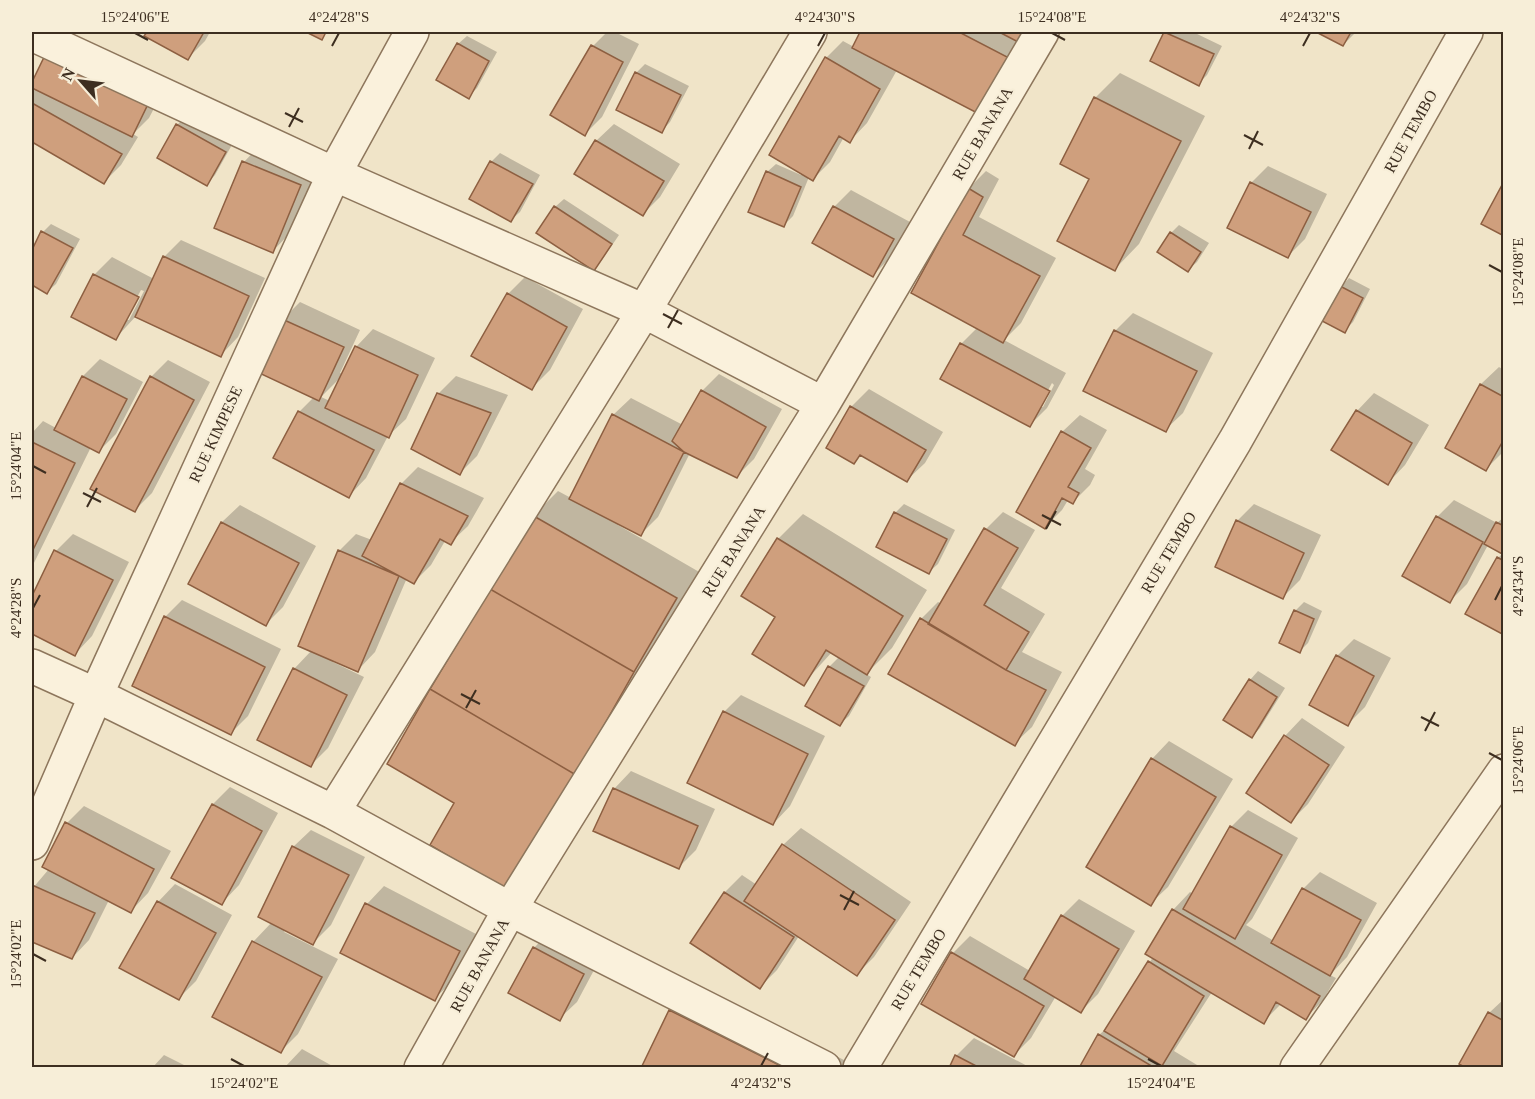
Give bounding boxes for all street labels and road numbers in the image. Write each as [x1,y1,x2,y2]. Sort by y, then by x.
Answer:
street label: RUE BANANA [949,83,1016,183]
street label: RUE TEMBO [1381,87,1440,175]
street label: RUE KIMPESE [186,383,245,485]
street label: RUE BANANA [699,502,769,600]
street label: RUE TEMBO [1138,509,1199,596]
street label: RUE BANANA [447,915,512,1015]
street label: RUE TEMBO [888,926,949,1013]

